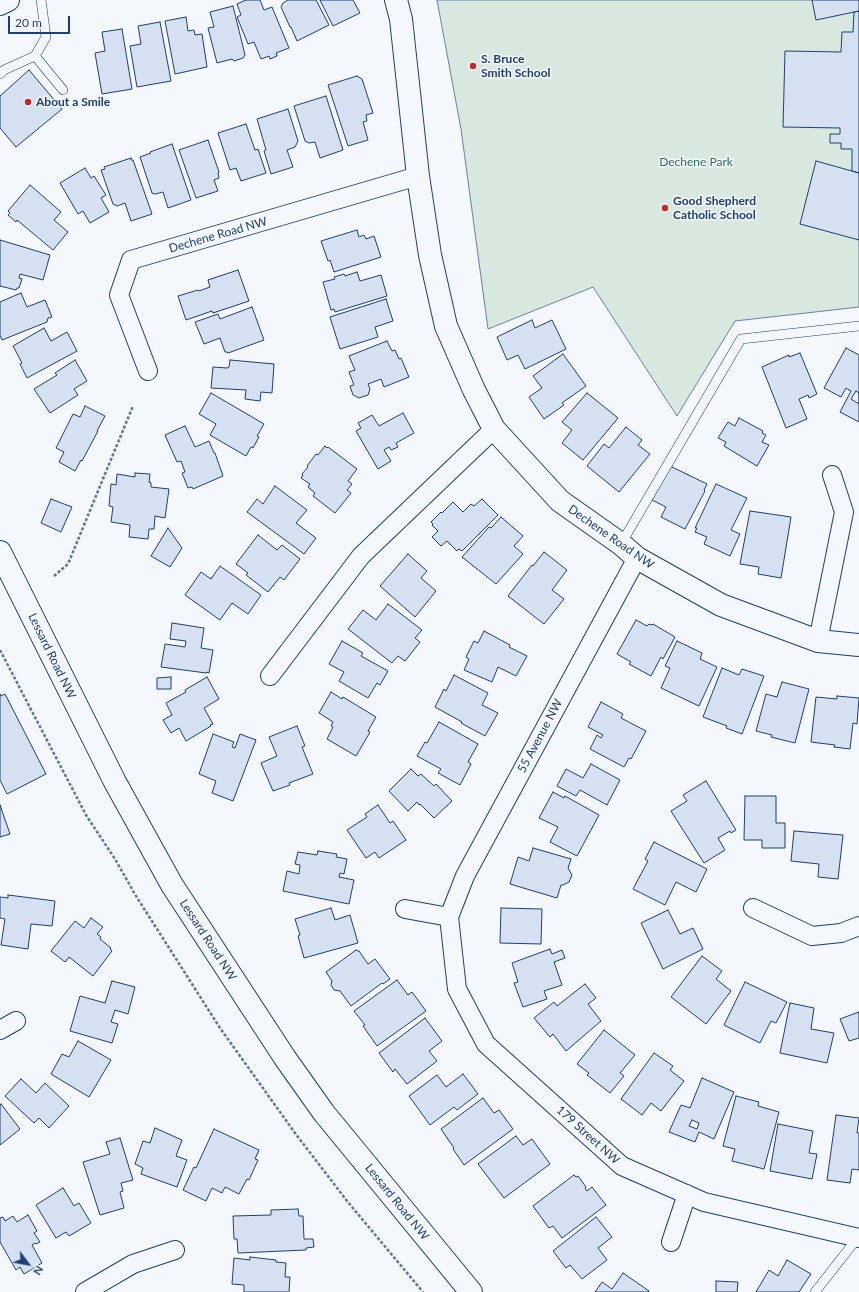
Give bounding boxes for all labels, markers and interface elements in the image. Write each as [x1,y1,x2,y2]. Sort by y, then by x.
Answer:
scale bar [10,8,72,34]
text: 20 m [15,15,42,30]
place label: S. Bruce Smith School [481,52,551,80]
marker: S. Bruce Smith School [468,61,478,71]
place label: About a Smile [36,95,110,109]
marker: About a Smile [23,97,33,107]
park label: Dechene Park [659,155,733,169]
place label: Good Shepherd Catholic School [673,194,756,222]
marker: Good Shepherd Catholic School [660,203,670,213]
street label: Dechene Road NW [167,214,269,256]
street label: Dechene Road NW [565,502,657,572]
street label: Lessard Road NW [25,611,79,701]
street label: 55 Avenue NW [515,697,565,775]
street label: Lessard Road NW [176,897,240,983]
street label: 179 Street NW [553,1103,623,1167]
street label: Lessard Road NW [362,1161,432,1243]
north arrow [8,1244,48,1284]
text: N [31,1264,46,1278]

